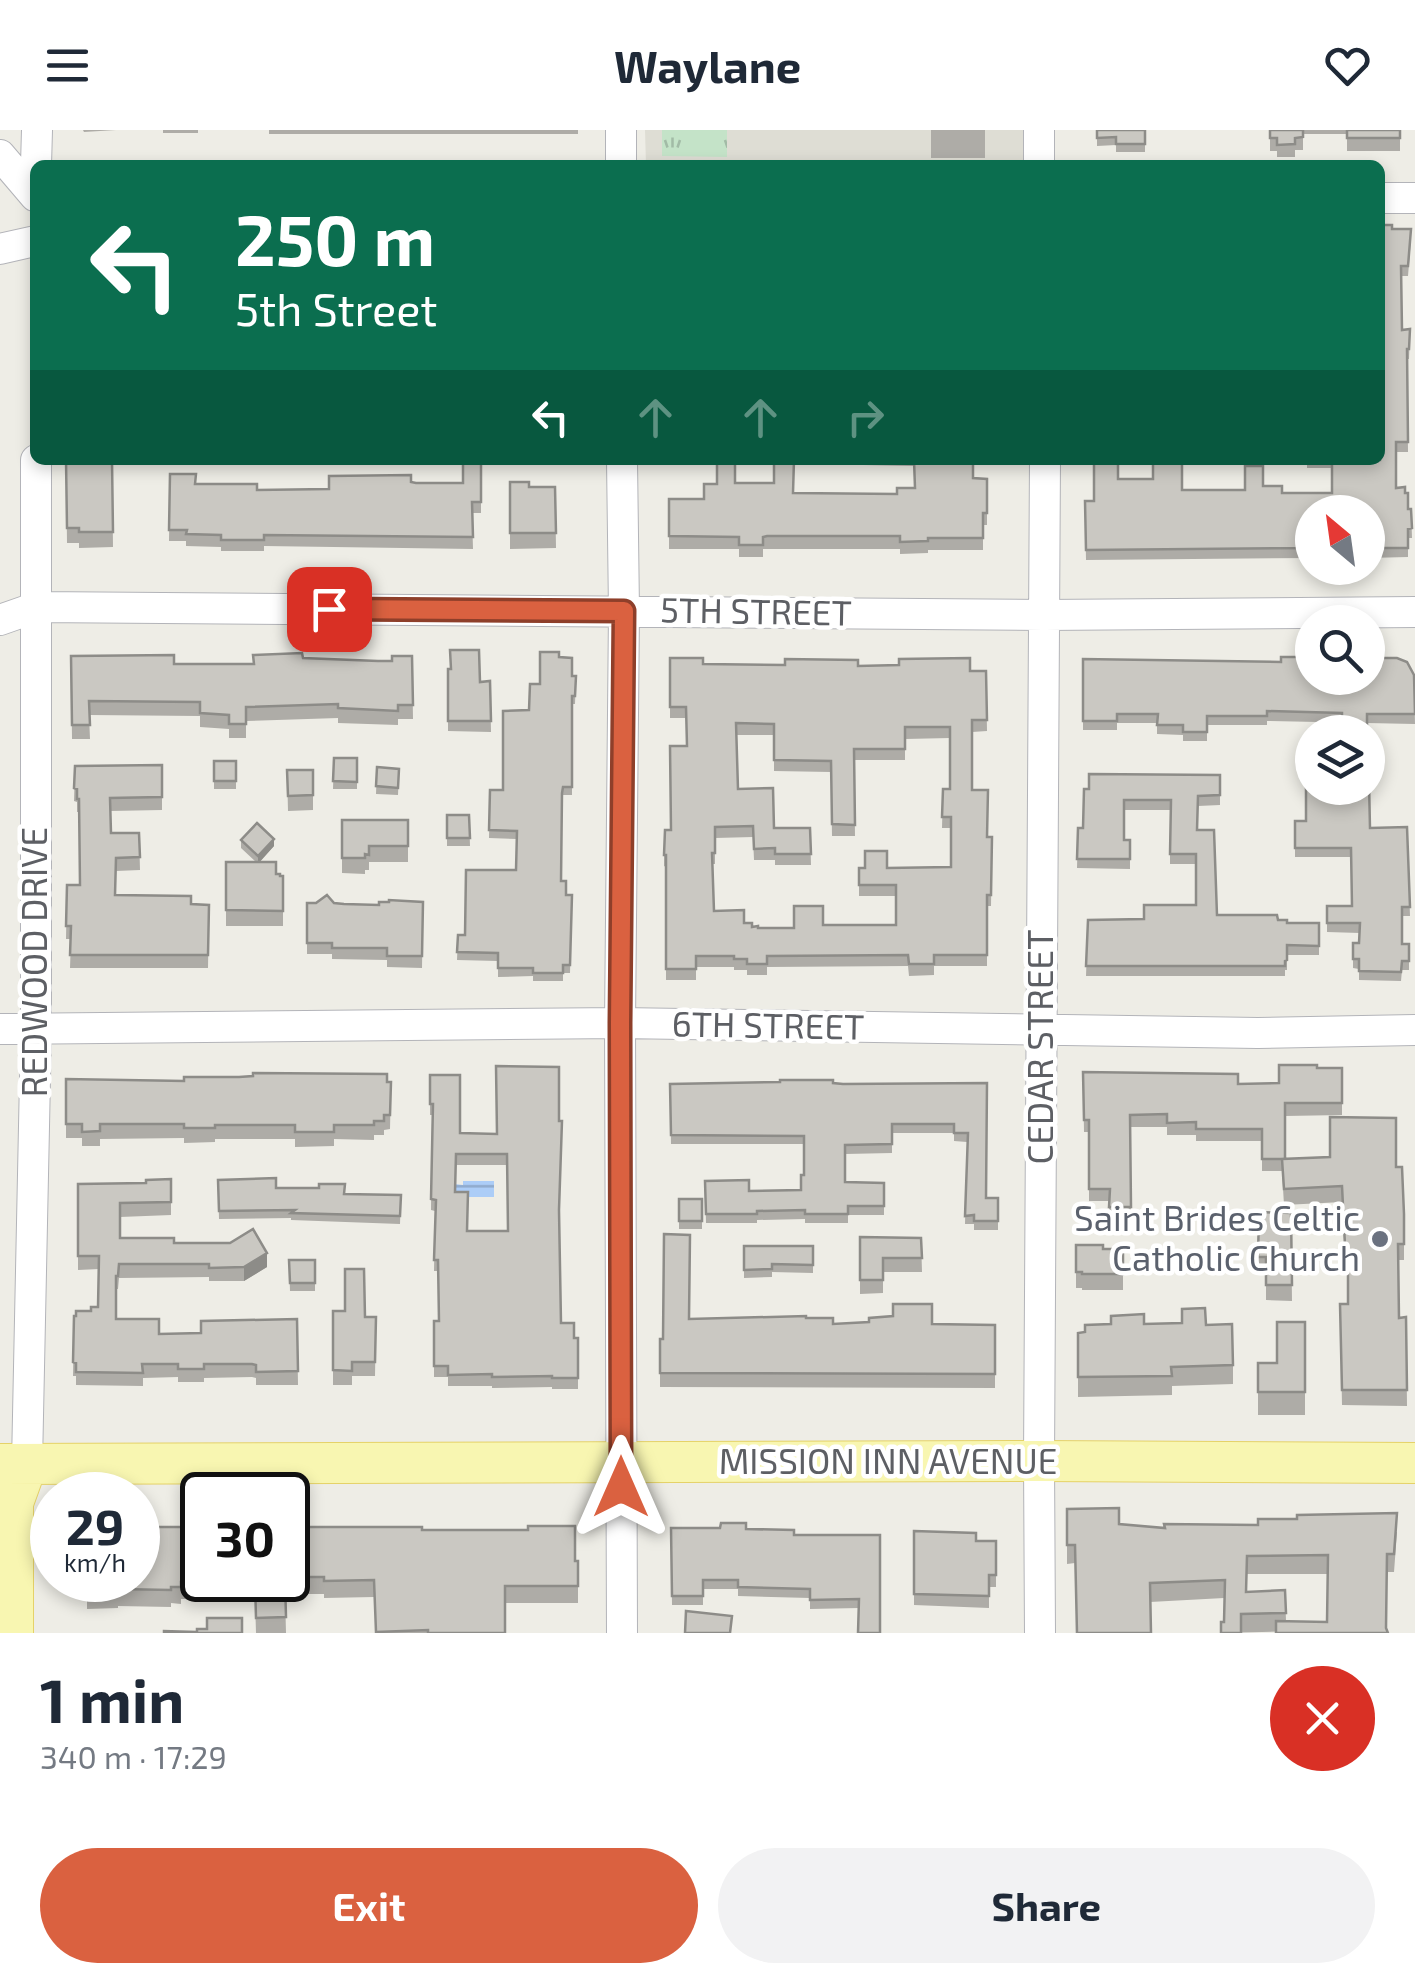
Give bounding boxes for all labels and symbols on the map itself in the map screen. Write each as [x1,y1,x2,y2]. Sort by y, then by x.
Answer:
north arrow [1295,495,1385,585]
pin [287,567,372,652]
street label: 5TH STREET [660,587,852,633]
street label: REDWOOD DRIVE [12,827,54,1097]
street label: CEDAR STREET [1018,930,1060,1165]
street label: 6TH STREET [671,1001,865,1047]
place label: Saint Brides Celtic Catholic Church [1074,1196,1360,1278]
marker: Saint Brides Celtic Catholic Church [1369,1228,1391,1250]
position arrow [569,1435,673,1539]
street label: MISSION INN AVENUE [719,1439,1057,1481]
speed limit sign: 30 [180,1472,310,1602]

